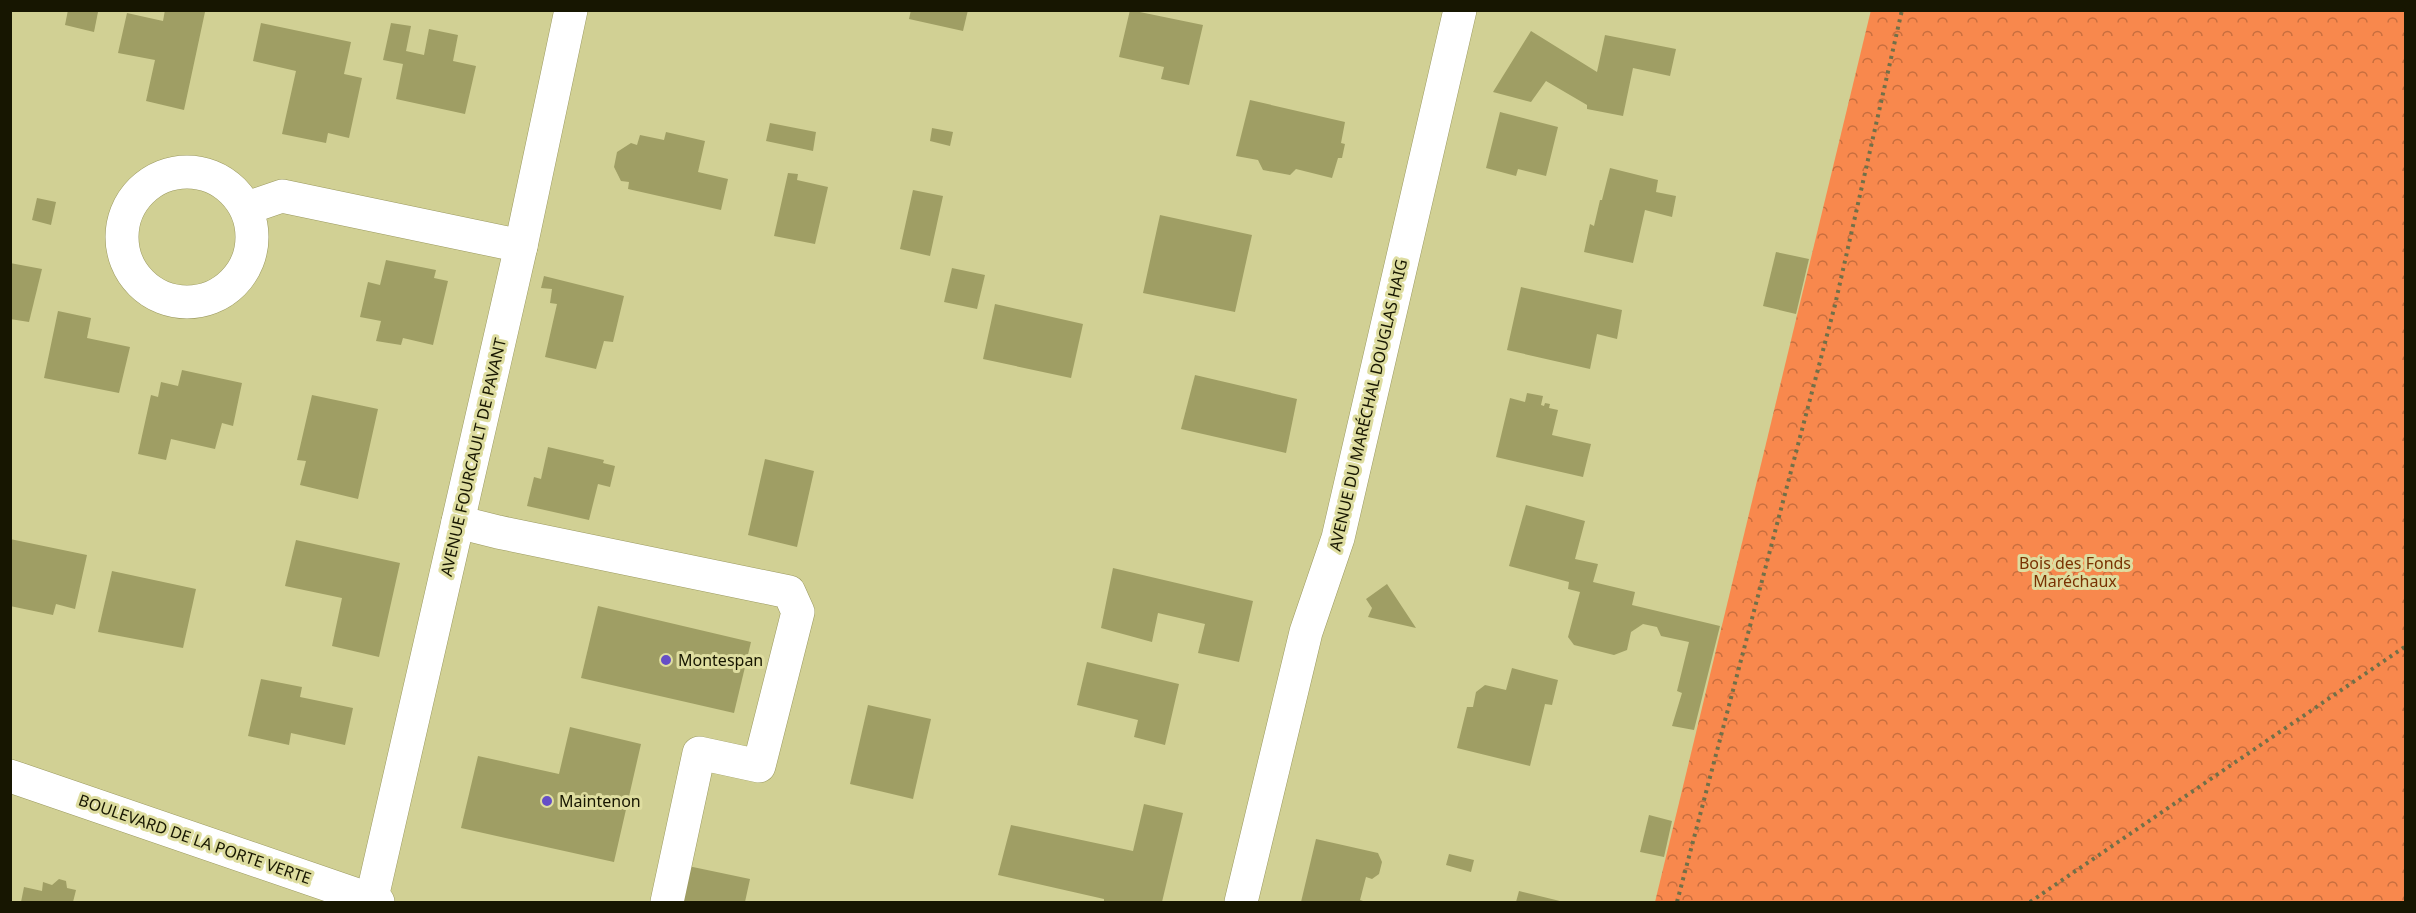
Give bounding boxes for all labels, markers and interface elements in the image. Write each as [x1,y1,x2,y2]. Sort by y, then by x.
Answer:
street label: AVENUE DU MARÉCHAL DOUGLAS HAIG [1324,257,1412,553]
street label: AVENUE FOURCAULT DE PAVANT [435,336,511,578]
park label: Bois des Fonds Maréchaux [2019,552,2131,592]
place label: Montespan [678,649,763,671]
marker: Montespan [659,653,673,667]
street label: BOULEVARD DE LA PORTE VERTE [76,789,314,889]
place label: Maintenon [559,790,641,812]
marker: Maintenon [540,794,554,808]

